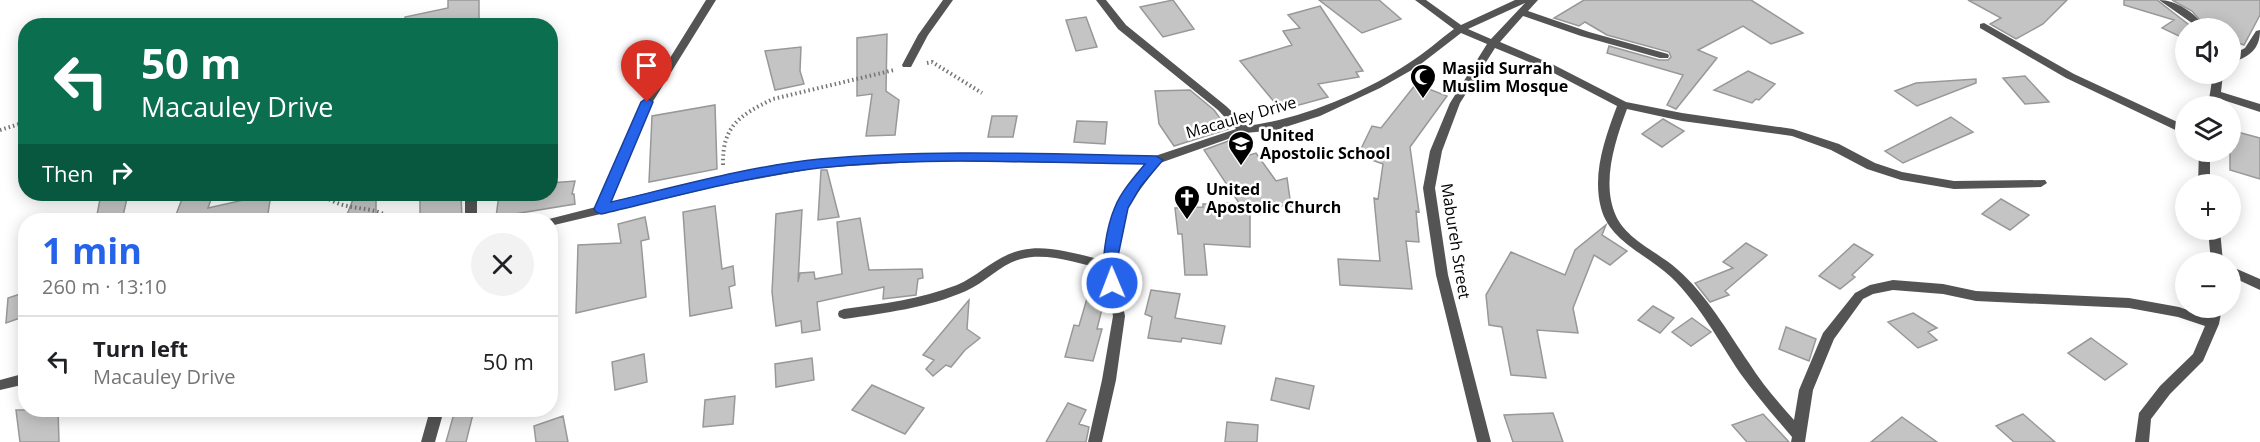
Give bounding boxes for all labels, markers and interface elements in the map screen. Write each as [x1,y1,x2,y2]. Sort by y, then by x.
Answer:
map controls [2175,18,2241,318]
button: sound [2175,18,2241,84]
text: 50 m [141,34,241,91]
pin [621,40,672,102]
icon: left [42,42,120,120]
icon: arrive [630,49,663,82]
place label: Masjid Surrah Muslim Mosque [1442,57,1568,97]
mosque icon: Masjid Surrah Muslim Mosque [1408,62,1438,100]
text: Macauley Drive [141,88,333,125]
street label: Macauley Drive [1183,91,1299,143]
button: layers [2175,96,2241,162]
place label: United Apostolic School [1260,124,1390,164]
school or university icon: United Apostolic School [1226,129,1256,167]
icon: right [105,156,138,189]
text: Then [42,158,93,188]
button: + [2175,174,2241,240]
place label: United Apostolic Church [1206,178,1341,218]
street label: Mabureh Street [1436,181,1476,301]
church icon: United Apostolic Church [1172,183,1202,221]
text: 1 min [42,226,142,275]
button: close [471,233,534,296]
position arrow [1080,251,1144,315]
button: − [2175,252,2241,318]
text: 260 m · 13:10 [42,273,167,300]
text: Turn left [93,333,188,363]
icon: left [42,345,75,378]
text: 50 m [483,346,534,376]
text: Macauley Drive [93,363,236,390]

